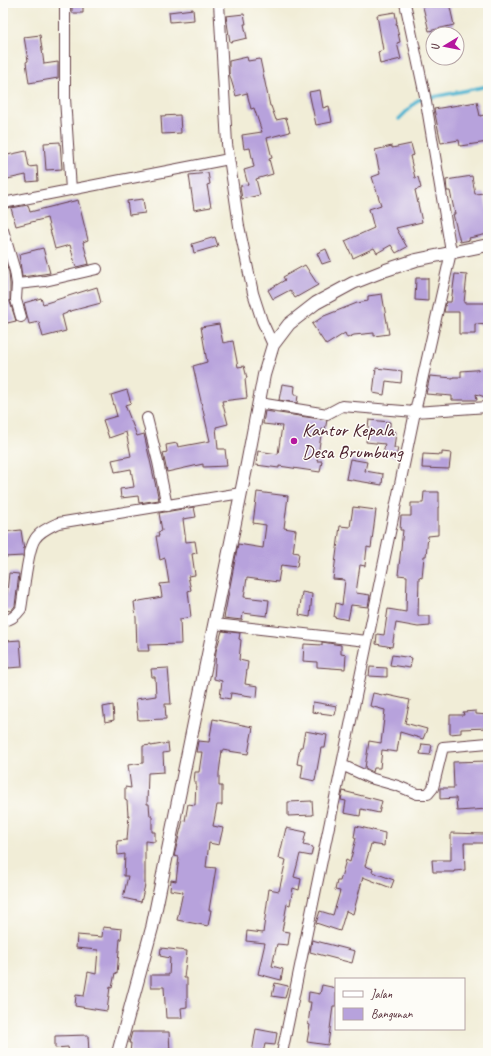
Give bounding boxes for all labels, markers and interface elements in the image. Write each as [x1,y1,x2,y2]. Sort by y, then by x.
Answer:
north arrow [425,26,465,66]
text: U [427,41,443,52]
place label: Kantor Kepala Desa Brumbung [302,418,404,464]
marker: Kantor Kepala Desa Brumbung [289,436,299,446]
legend [335,978,465,1030]
text: Jalan [370,986,393,1002]
text: Bangunan [371,1006,413,1022]

